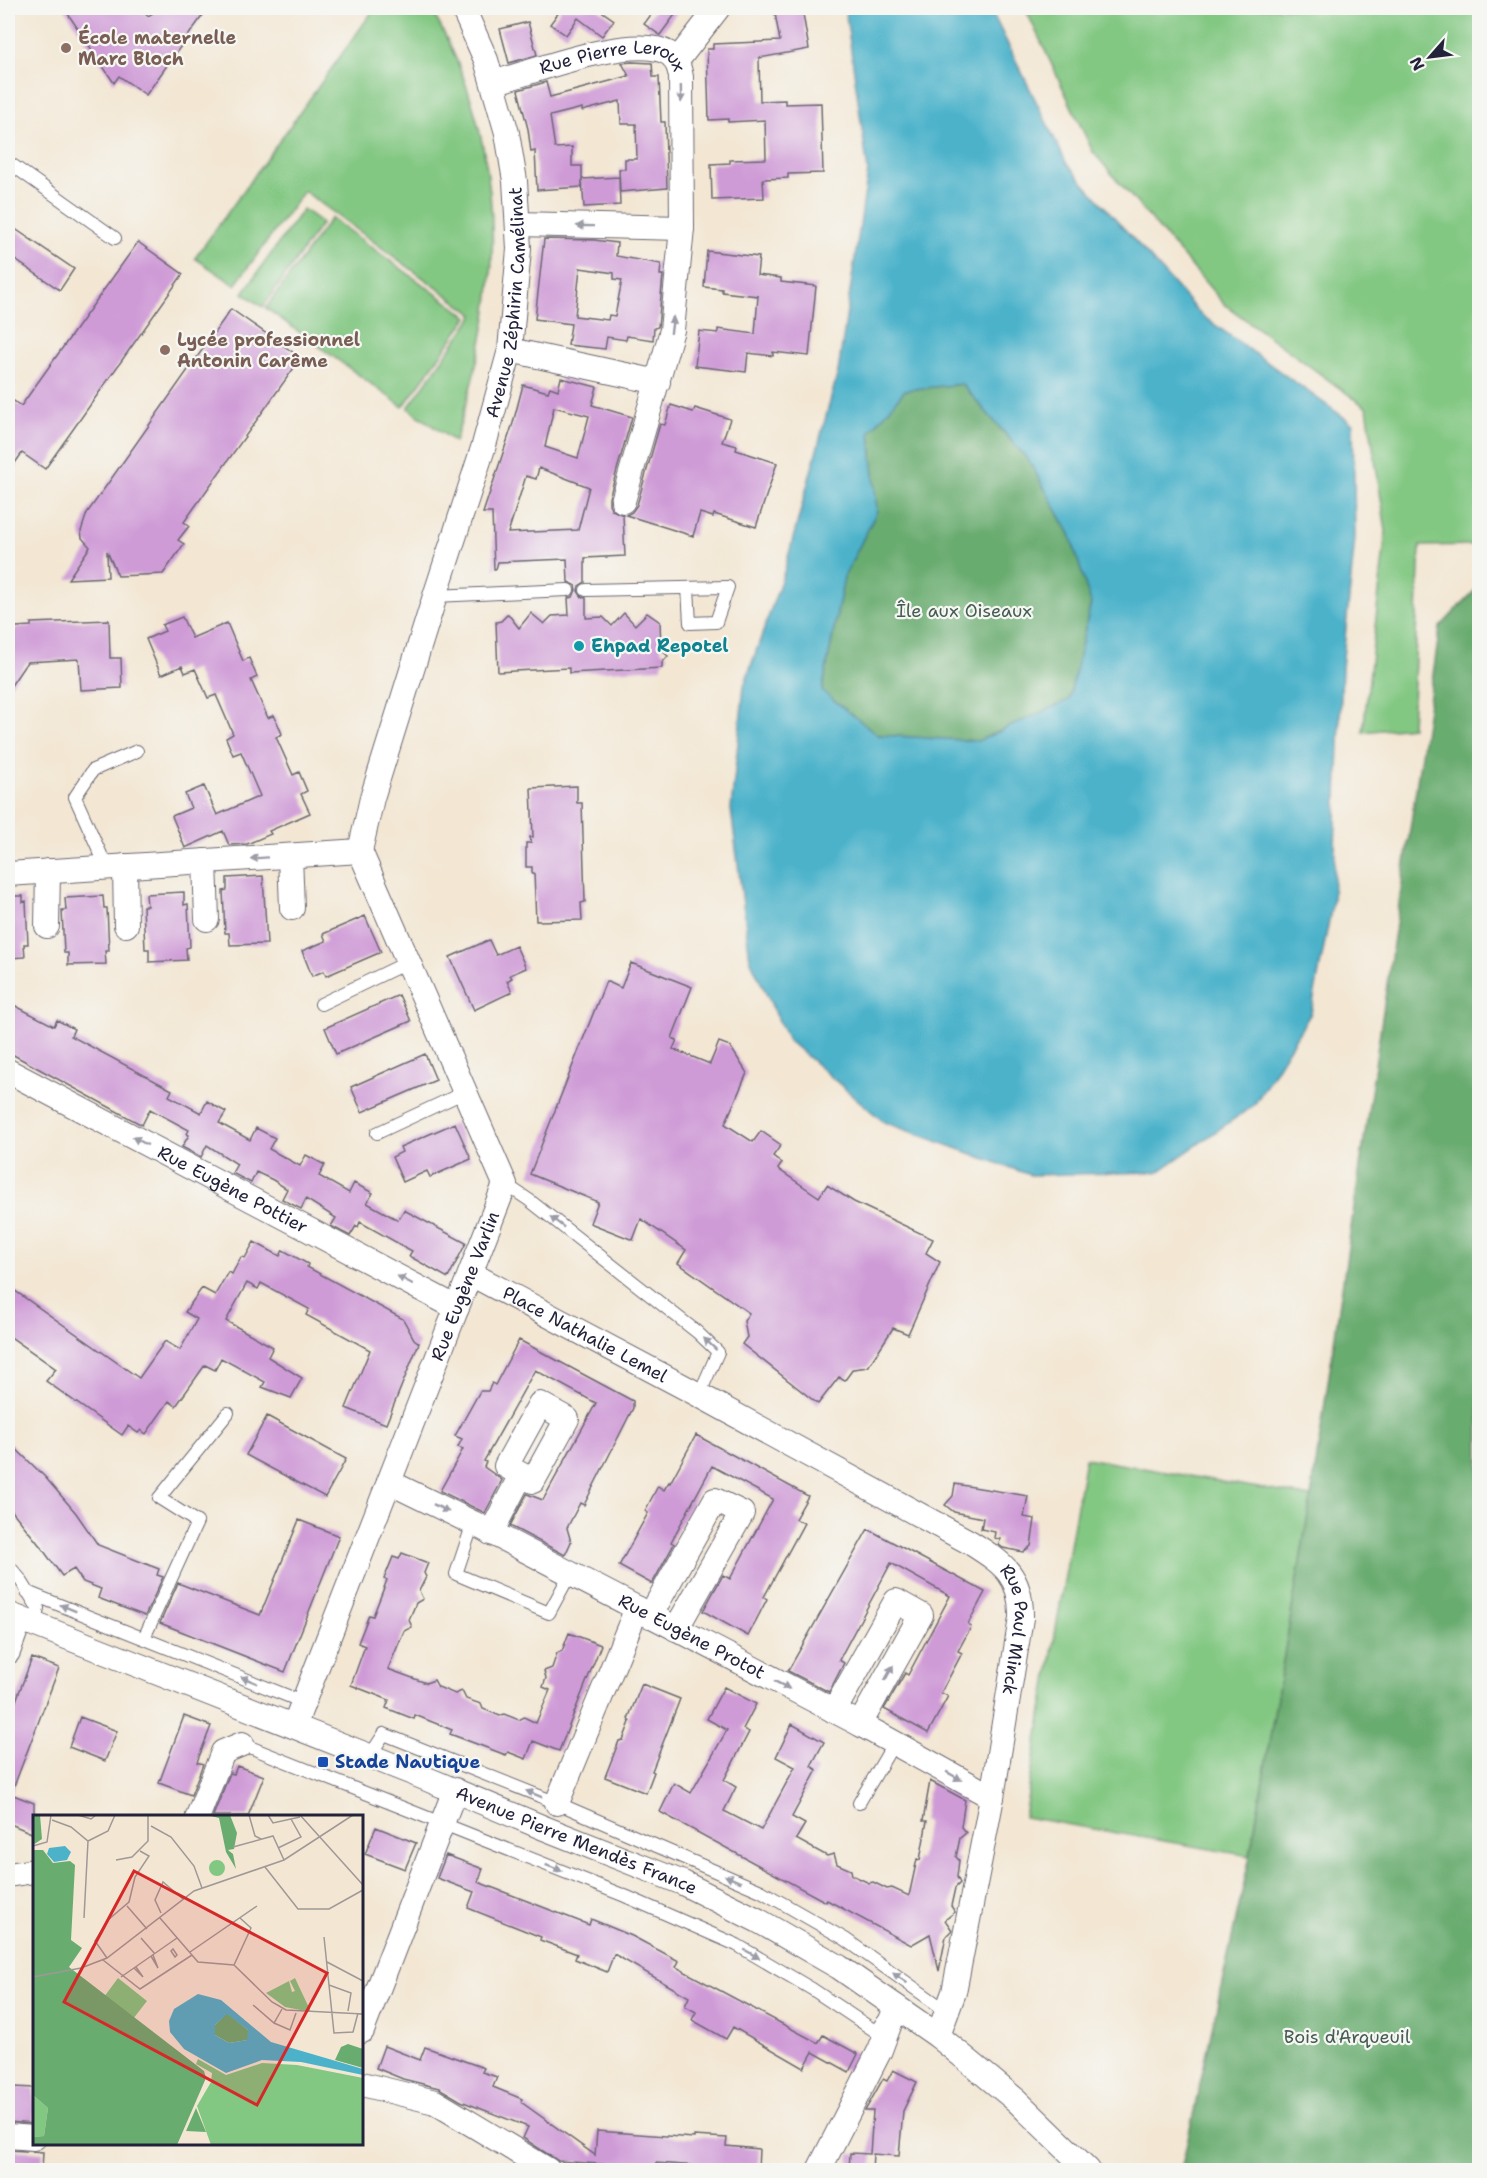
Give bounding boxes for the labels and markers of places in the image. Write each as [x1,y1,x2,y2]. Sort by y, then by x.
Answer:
place label: École maternelle Marc Bloch [78,24,237,71]
marker: École maternelle Marc Bloch [59,41,73,55]
place label: Lycée professionnel Antonin Carême [177,328,360,373]
marker: Lycée professionnel Antonin Carême [158,343,172,357]
place label: Ehpad Repotel [591,634,729,658]
marker: Ehpad Repotel [572,639,586,653]
place label: Stade Nautique [335,1750,480,1774]
marker: Stade Nautique [316,1755,330,1769]

